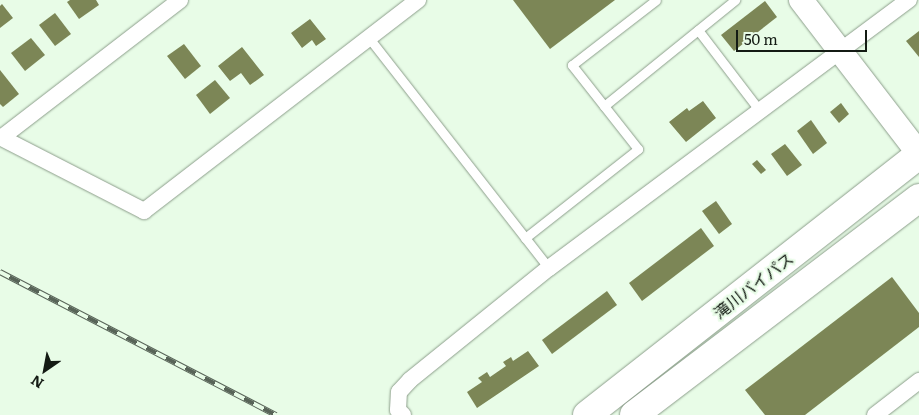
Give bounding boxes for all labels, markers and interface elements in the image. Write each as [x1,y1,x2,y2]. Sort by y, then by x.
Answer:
scale bar [739,20,870,52]
text: 50 m [744,27,778,50]
street label: 滝川バイパス [709,248,797,322]
north arrow [20,345,70,395]
text: N [26,371,47,394]

